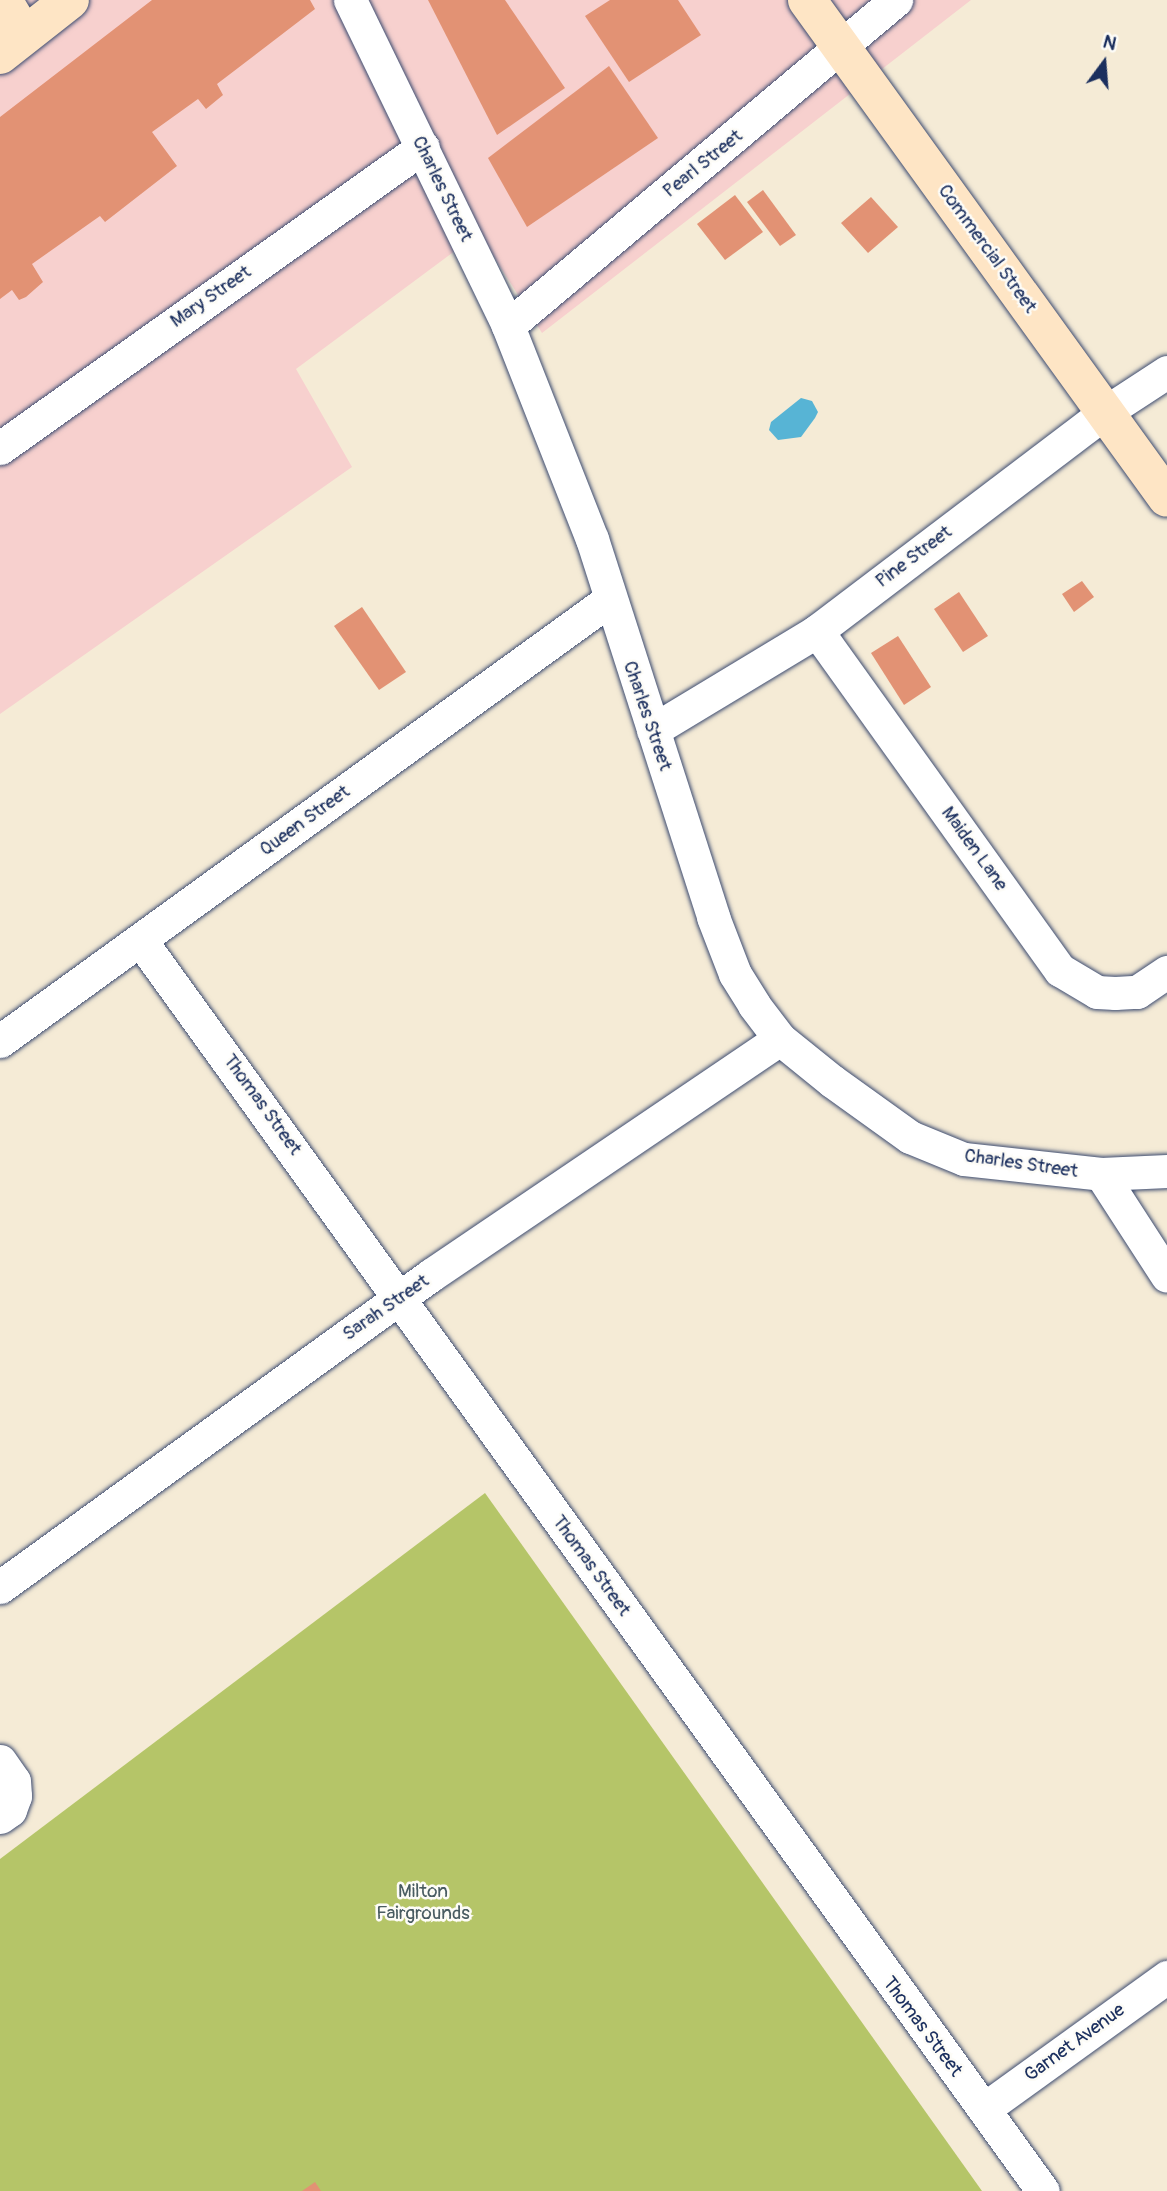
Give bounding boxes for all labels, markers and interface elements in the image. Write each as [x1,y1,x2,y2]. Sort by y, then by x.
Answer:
north arrow [1069,28,1139,98]
text: N [1100,30,1119,56]
street label: Pearl Street [659,125,747,203]
street label: Charles Street [407,133,477,245]
street label: Commercial Street [933,180,1041,318]
street label: Mary Street [166,261,256,333]
street label: Pine Street [871,521,957,593]
street label: Charles Street [618,658,676,774]
street label: Queen Street [255,781,355,861]
street label: Maiden Lane [936,803,1012,895]
street label: Thomas Street [218,1050,306,1160]
street label: Charles Street [963,1145,1079,1183]
street label: Sarah Street [338,1270,434,1346]
street label: Thomas Street [547,1511,635,1621]
park label: Milton Fairgrounds [376,1881,470,1925]
street label: Thomas Street [877,1973,967,2081]
street label: Garnet Avenue [1020,1999,1130,2087]

